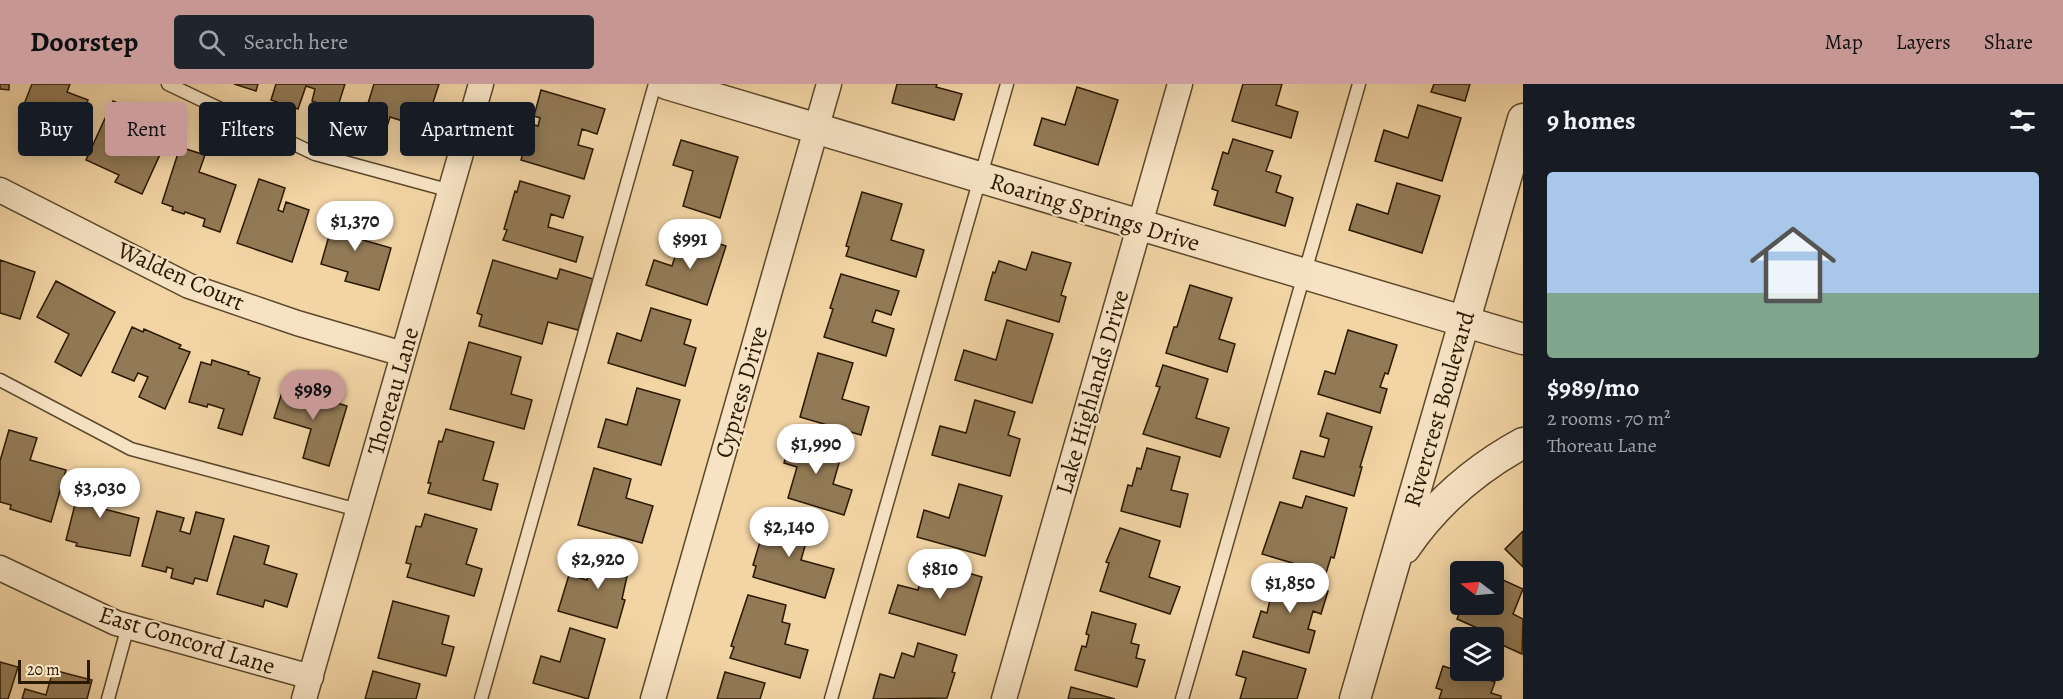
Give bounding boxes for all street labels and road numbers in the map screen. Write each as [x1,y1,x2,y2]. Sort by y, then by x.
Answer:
street label: Roaring Springs Drive [986,165,1204,259]
street label: Walden Court [112,233,250,318]
street label: Lake Highlands Drive [1048,286,1136,498]
street label: Rivercrest Boulevard [1396,307,1482,511]
street label: Cypress Drive [707,322,775,462]
street label: Thoreau Lane [359,323,427,459]
street label: East Concord Lane [95,598,279,682]

